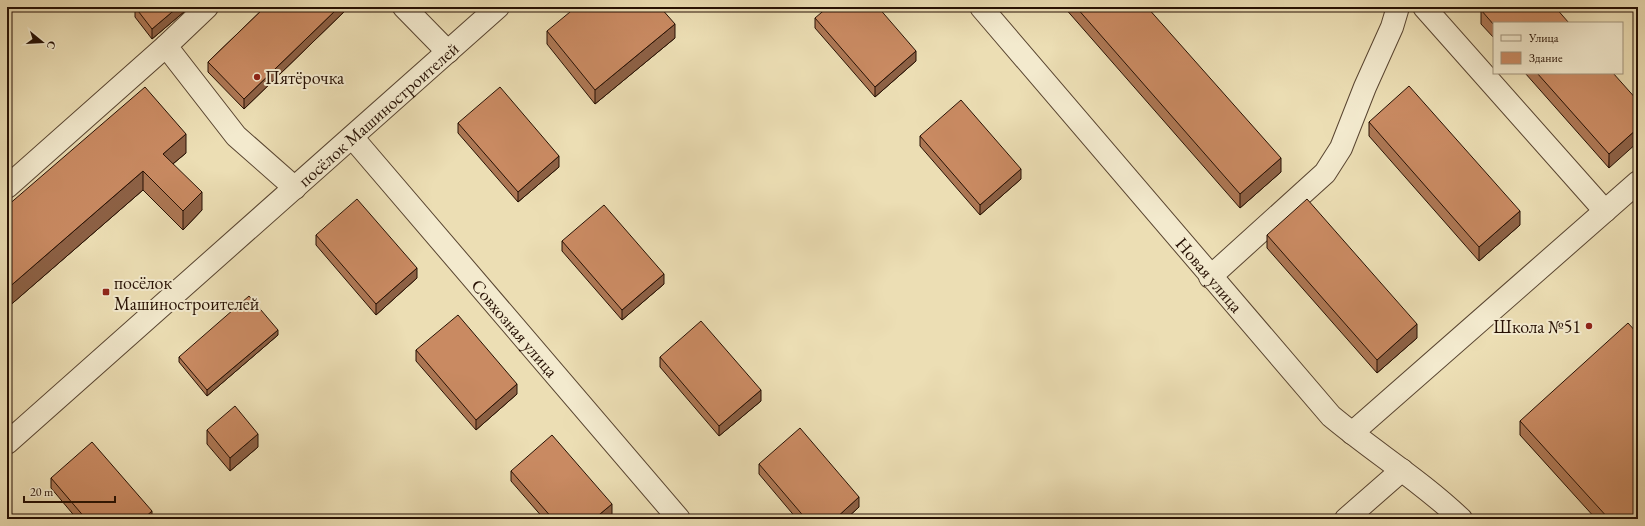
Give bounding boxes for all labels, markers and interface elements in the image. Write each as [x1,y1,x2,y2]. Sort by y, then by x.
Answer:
north arrow [22,22,62,62]
legend [1493,22,1623,74]
text: Улица [1528,30,1559,46]
street label: посёлок Машиностроителей [293,36,463,191]
text: С [44,39,59,51]
text: Здание [1529,50,1563,66]
place label: Пятёрочка [265,66,345,89]
marker: Пятёрочка [252,72,262,82]
street label: Новая улица [1171,232,1249,318]
place label: посёлок Машиностроителей [114,271,260,315]
street label: Совхозная улица [467,274,564,382]
marker: посёлок Машиностроителей [101,287,111,297]
place label: Школа №51 [1493,315,1581,338]
marker: Школа №51 [1584,321,1594,331]
scale bar [24,478,115,504]
text: 20 m [30,484,54,500]

